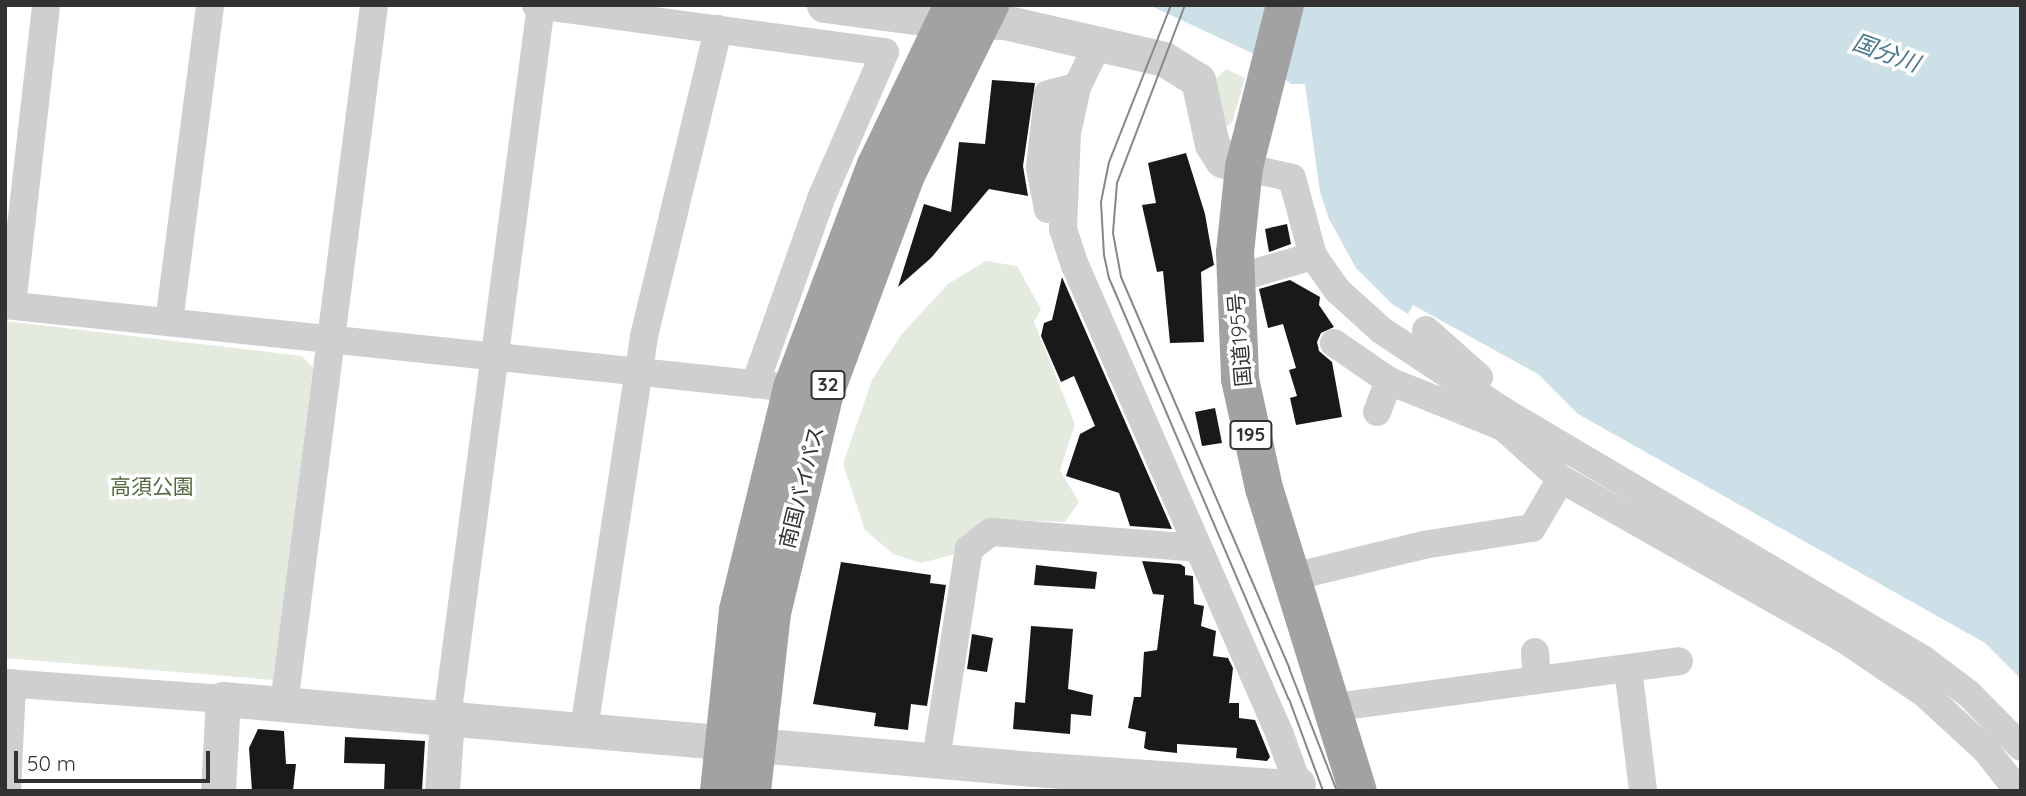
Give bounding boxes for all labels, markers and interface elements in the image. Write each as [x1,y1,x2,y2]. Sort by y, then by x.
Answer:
water label: 国分川 [1849,28,1923,78]
street label: 国道195号 [1222,292,1256,388]
road number: 32 [809,370,847,400]
road number: 195 [1228,420,1274,450]
street label: 南国バイパス [774,423,828,551]
park label: 高須公園 [110,473,194,499]
scale bar [18,736,214,780]
text: 50 m [27,750,76,776]

